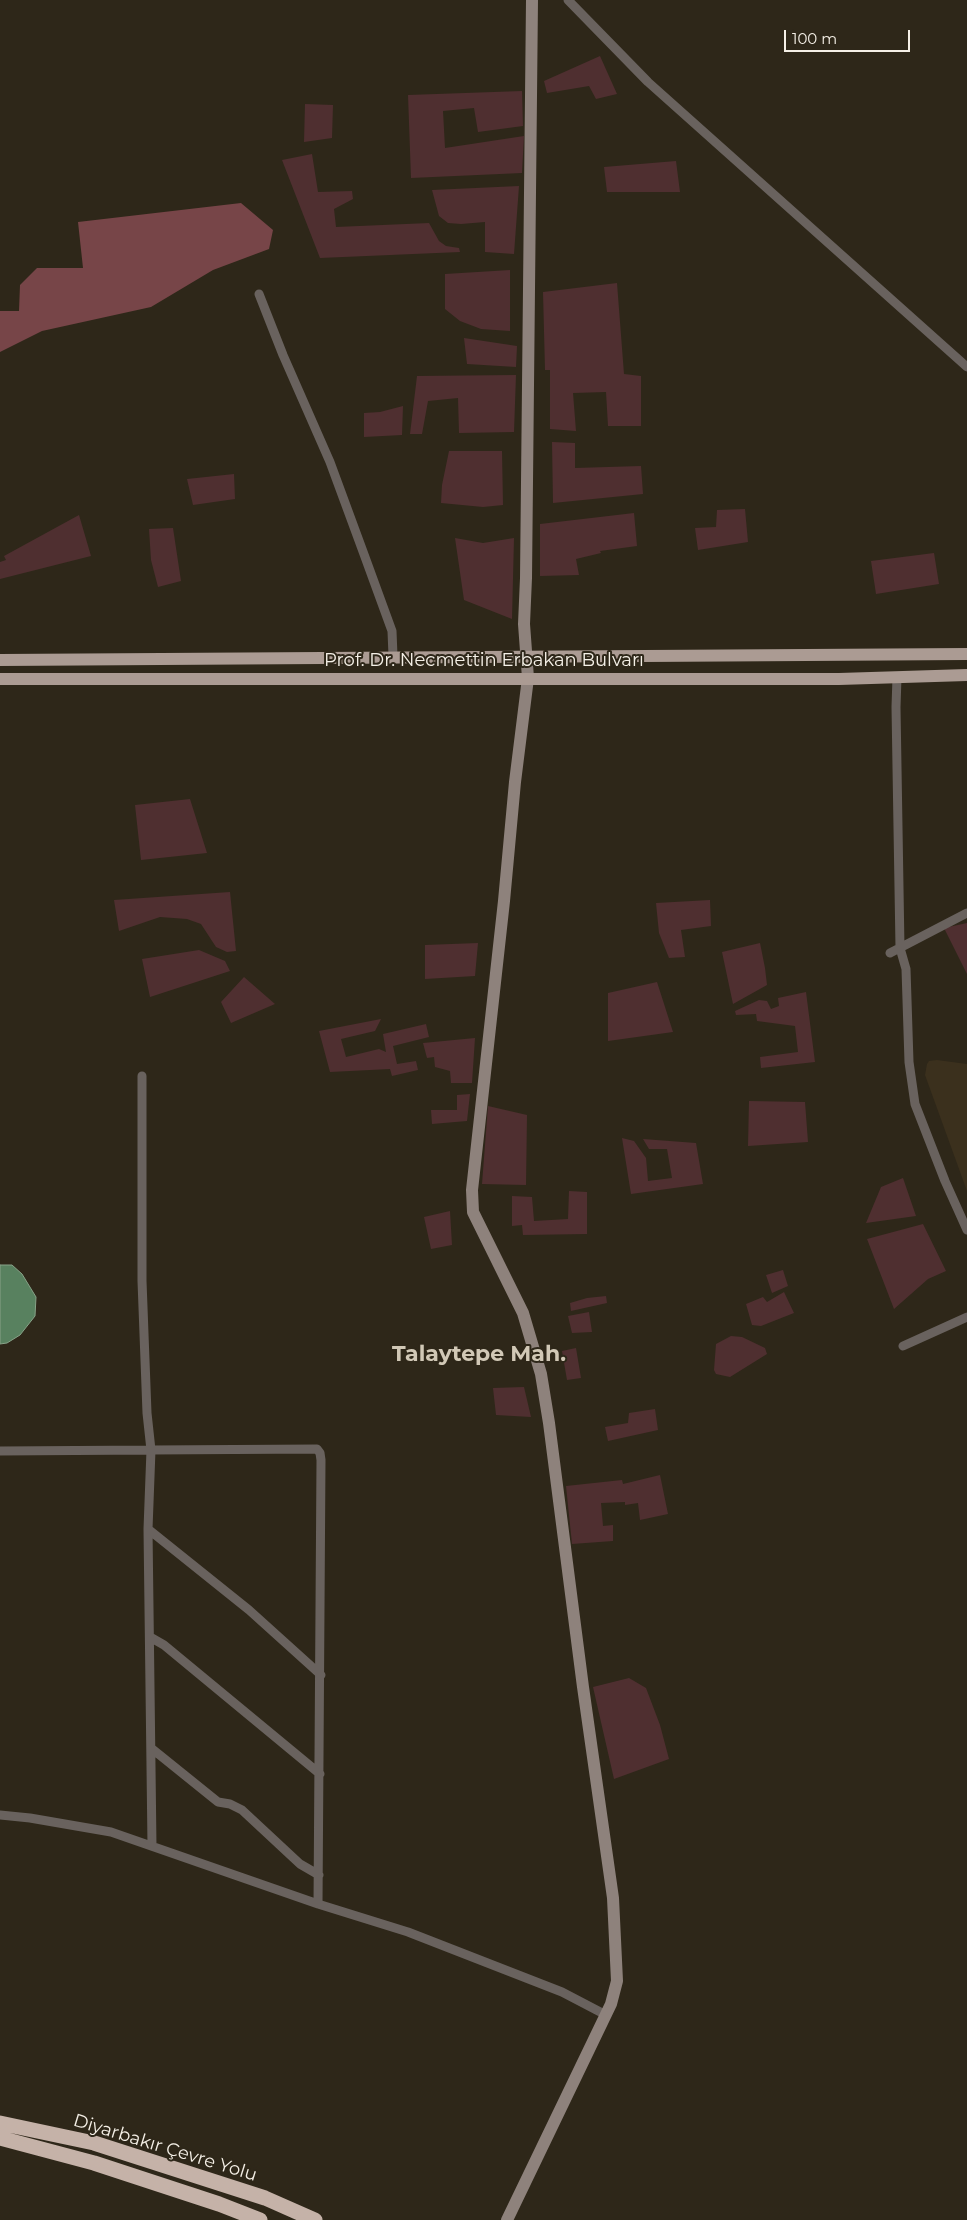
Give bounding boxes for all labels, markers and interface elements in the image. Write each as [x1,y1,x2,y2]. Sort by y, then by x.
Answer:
scale bar [787,20,913,52]
text: 100 m [792,29,837,48]
street label: Prof. Dr. Necmettin Erbakan Bulvarı [324,650,644,672]
district label: Talaytepe Mah. [392,1342,566,1368]
street label: Diyarbakır Çevre Yolu [71,2110,259,2186]

